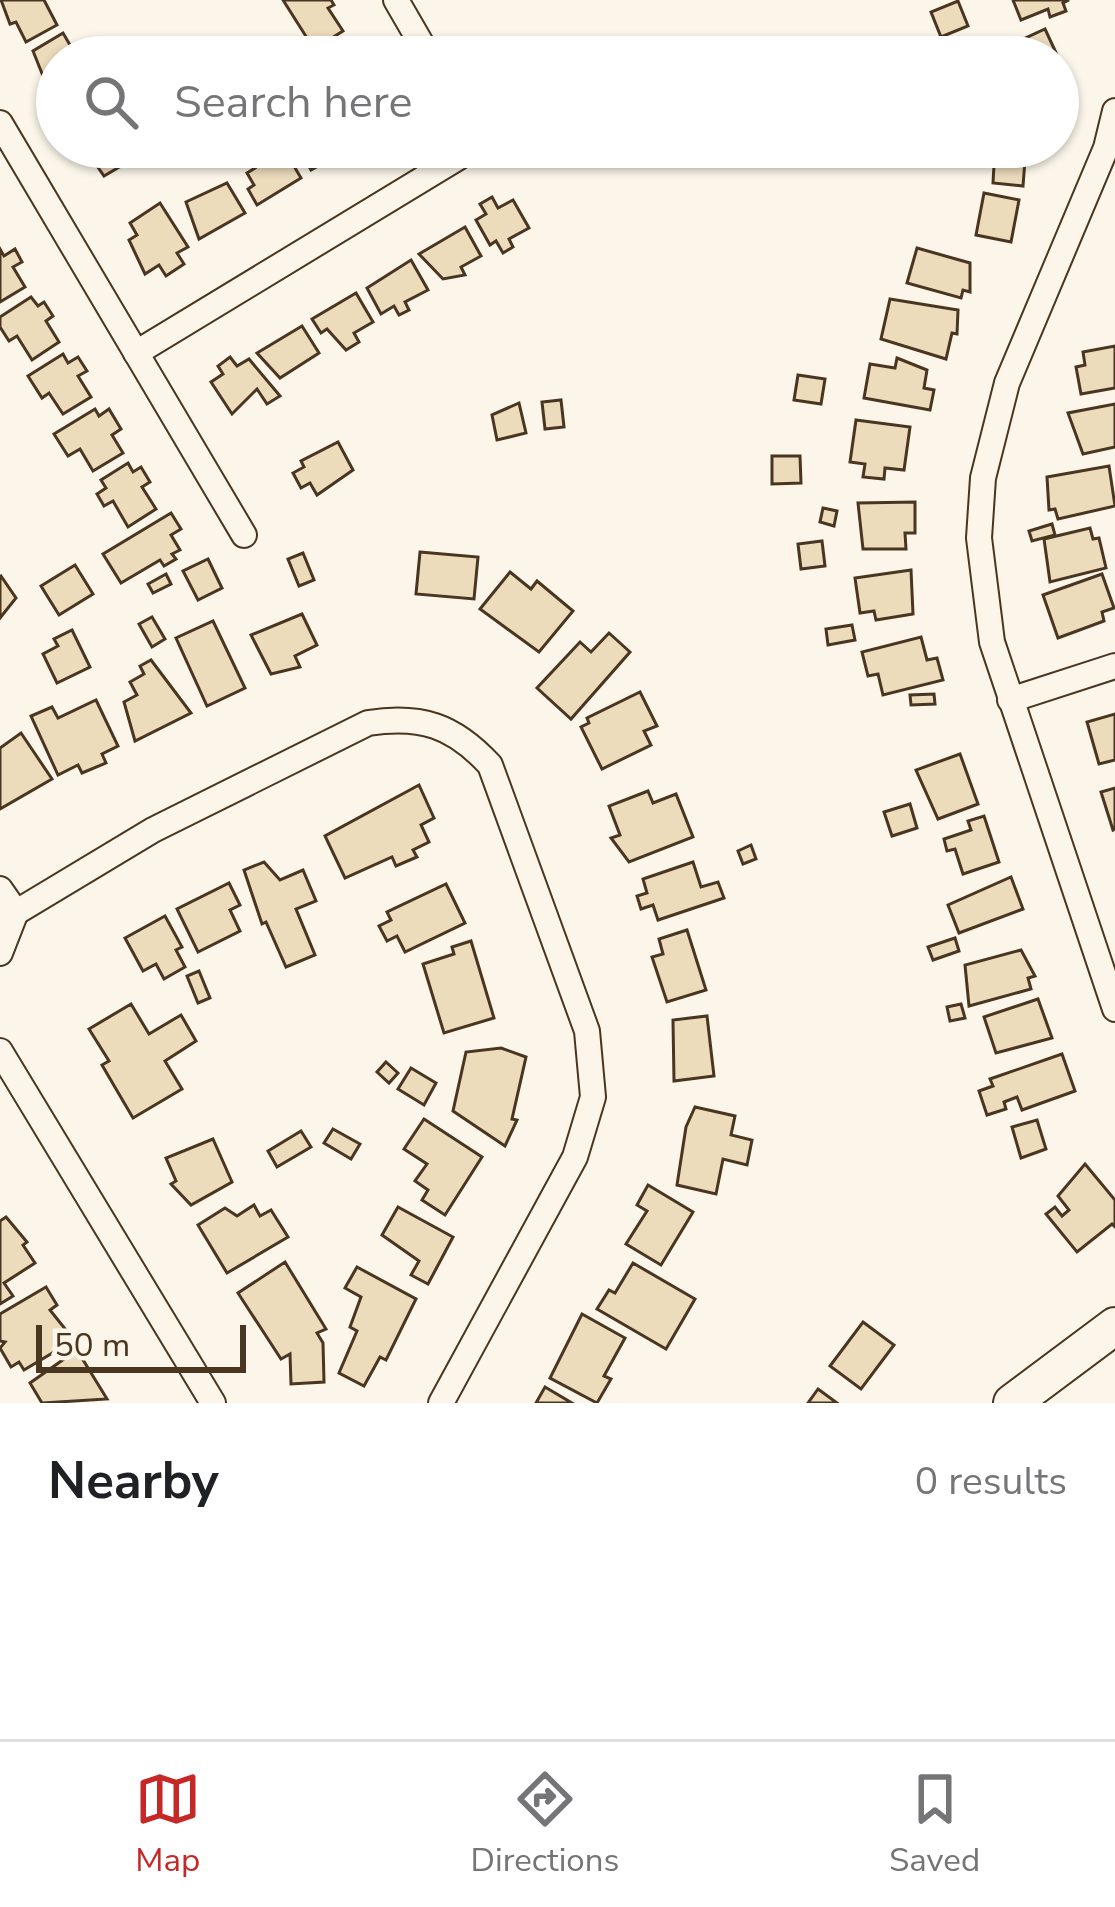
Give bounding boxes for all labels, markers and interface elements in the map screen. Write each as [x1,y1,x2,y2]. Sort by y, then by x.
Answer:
search box [36,36,1079,168]
icon: search [78,69,144,135]
text: Search here [174,72,413,133]
scale bar [36,1319,246,1372]
text: 50 m [54,1323,130,1368]
text: Nearby [48,1446,219,1516]
text: 0 results [915,1455,1067,1508]
tab: Map [135,1766,201,1883]
tab: Directions [471,1766,619,1883]
tab: Saved [889,1766,980,1883]

